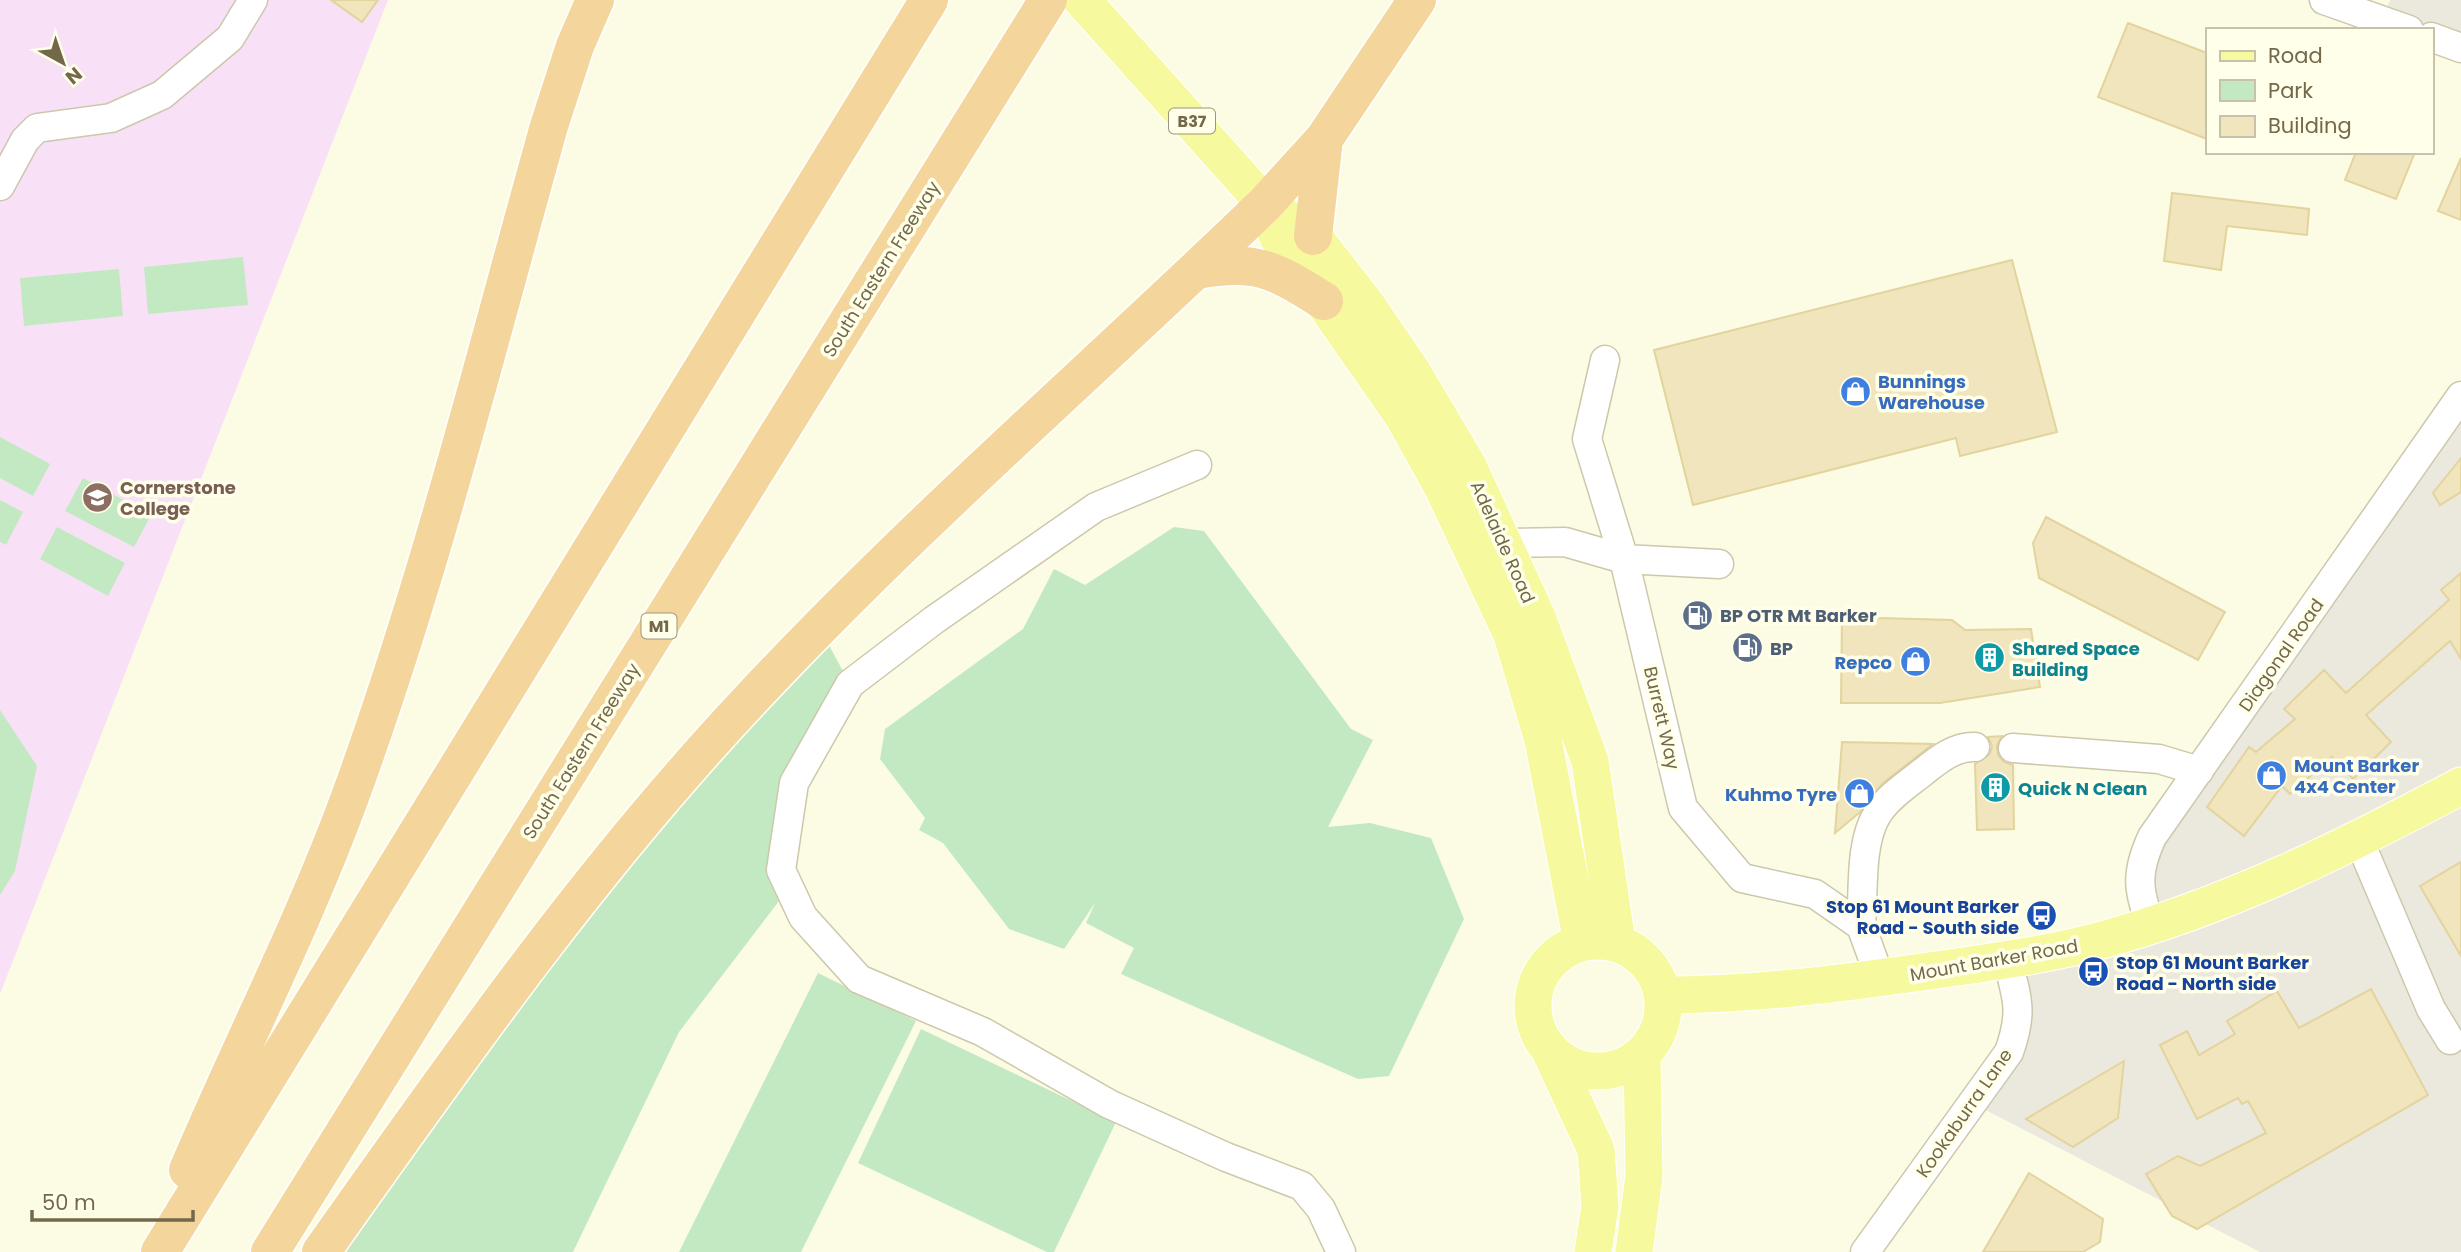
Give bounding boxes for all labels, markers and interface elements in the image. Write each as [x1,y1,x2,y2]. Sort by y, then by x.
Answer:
north arrow [28,28,98,98]
legend [2206,28,2433,154]
text: Road [2268,41,2323,70]
text: N [59,61,88,91]
text: Park [2268,76,2313,105]
road number: B37 [1169,108,1215,134]
text: Building [2268,111,2352,140]
street label: South Eastern Freeway [817,176,945,362]
place label: Bunnings Warehouse [1878,369,1985,415]
shop icon: Bunnings Warehouse [1838,374,1872,408]
place label: Cornerstone College [120,475,236,521]
street label: Adelaide Road [1465,477,1541,607]
school or university icon: Cornerstone College [80,480,114,514]
street label: Diagonal Road [2233,593,2329,717]
fuel station icon: BP OTR Mt Barker [1680,598,1714,632]
place label: BP OTR Mt Barker [1720,603,1877,628]
road number: M1 [642,614,676,638]
fuel station icon: BP [1730,631,1764,665]
place label: BP [1770,636,1793,661]
place label: Shared Space Building [2012,636,2140,682]
building icon: Shared Space Building [1972,641,2006,675]
shop icon: Repco [1898,645,1932,679]
place label: Repco [1835,650,1892,675]
street label: South Eastern Freeway [517,658,645,844]
street label: Burrett Way [1638,664,1686,772]
place label: Mount Barker 4x4 Center [2294,753,2419,799]
shop icon: Mount Barker 4x4 Center [2254,758,2288,792]
building icon: Quick N Clean [1978,771,2012,805]
place label: Quick N Clean [2018,776,2147,801]
shop icon: Kuhmo Tyre [1843,777,1877,811]
place label: Kuhmo Tyre [1725,782,1837,807]
place label: Stop 61 Mount Barker Road - South side [1826,894,2019,940]
bus stop icon: Stop 61 Mount Barker Road - South side [2025,899,2059,933]
street label: Mount Barker Road [1908,933,2080,987]
place label: Stop 61 Mount Barker Road - North side [2116,950,2309,996]
bus stop icon: Stop 61 Mount Barker Road - North side [2076,955,2110,989]
street label: Kookaburra Lane [1910,1044,2018,1182]
scale bar [32,1178,192,1222]
text: 50 m [42,1188,96,1217]

